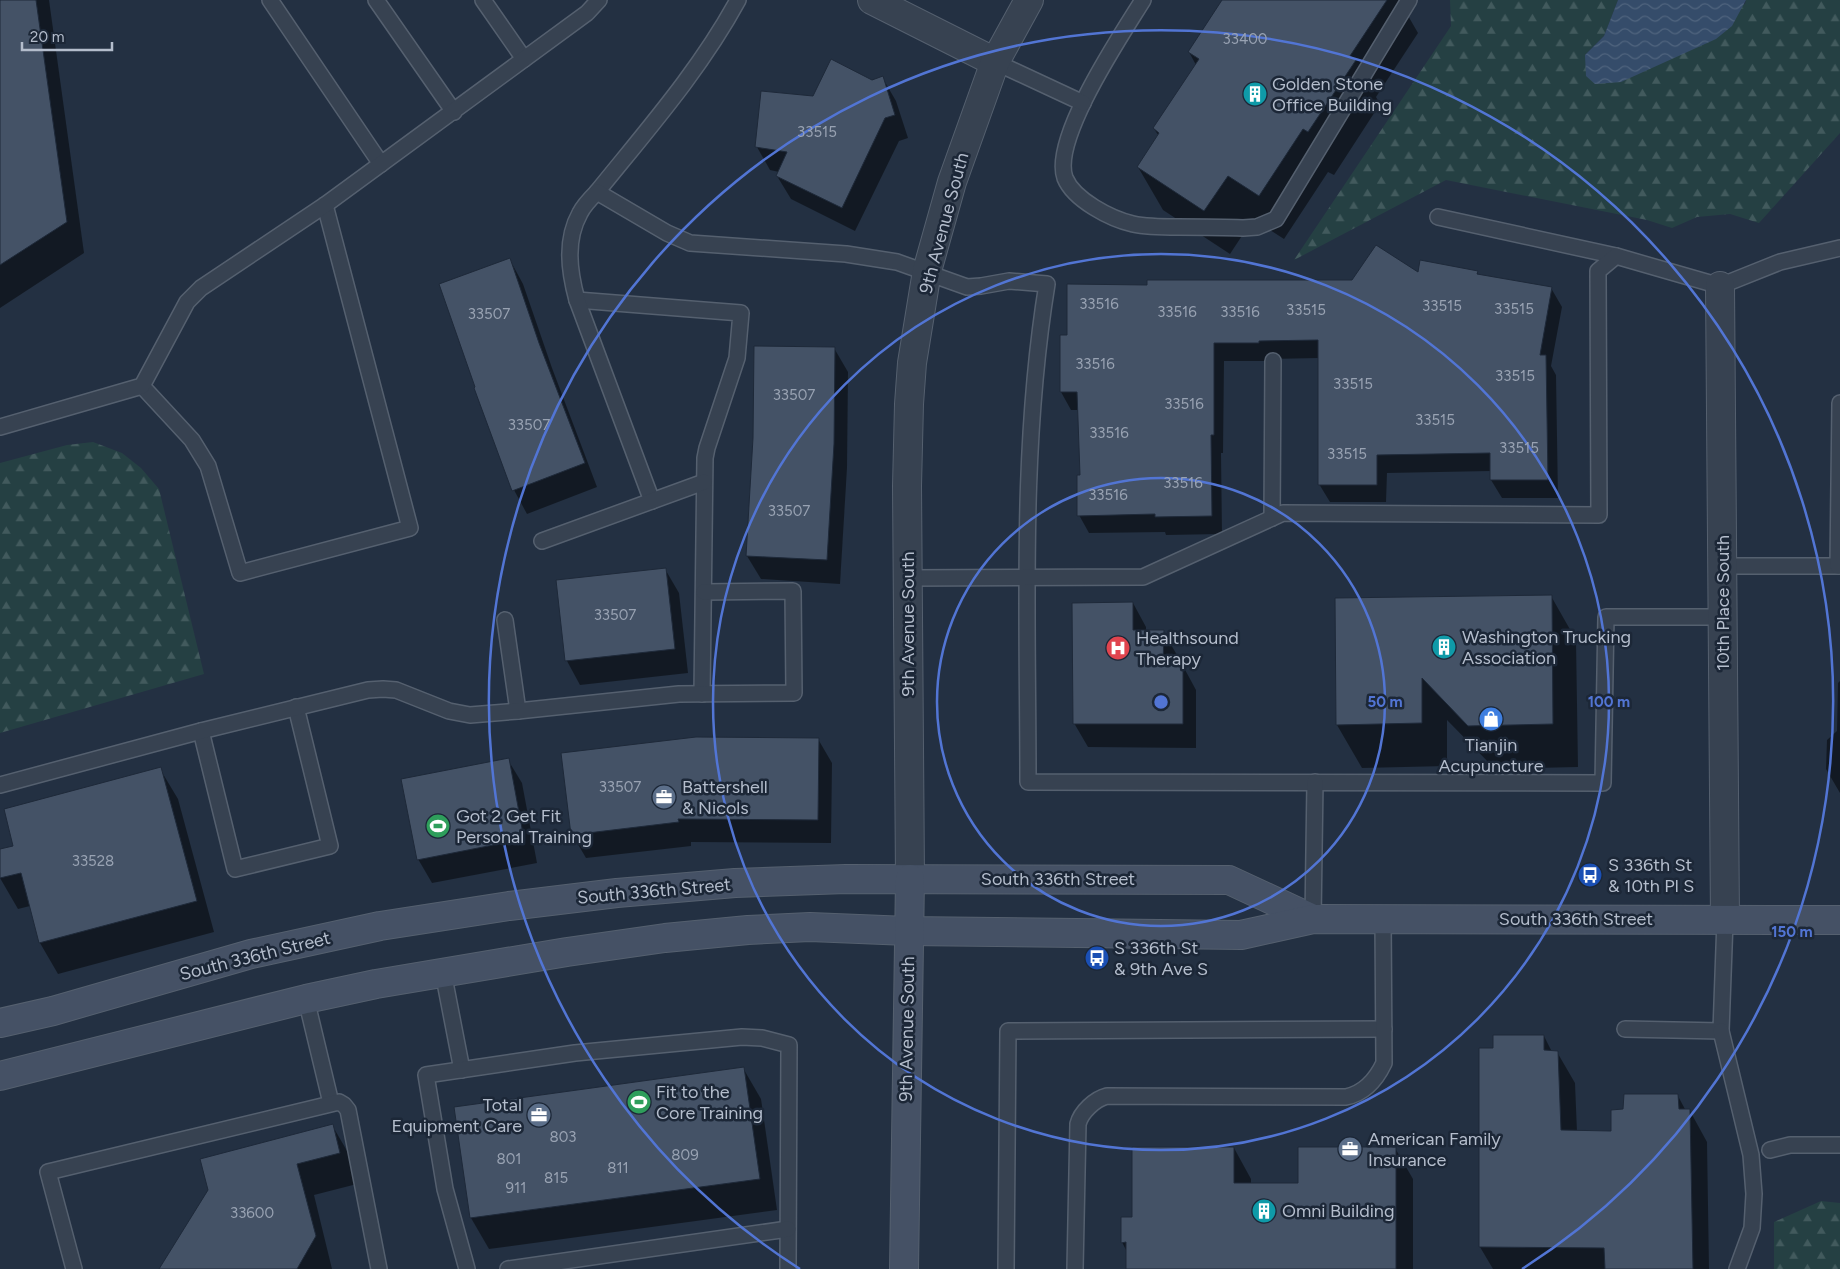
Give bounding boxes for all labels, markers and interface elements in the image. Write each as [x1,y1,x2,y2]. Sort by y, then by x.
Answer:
scale bar [22,20,112,52]
text: 20 m [30,28,64,46]
house number: 33400 [1223,30,1267,48]
place label: Golden Stone Office Building [1272,73,1392,116]
building icon: Golden Stone Office Building [1242,81,1268,107]
house number: 33515 [797,123,837,141]
street label: 9th Avenue South [915,150,973,296]
house number: 33516 [1079,295,1119,313]
house number: 33515 [1422,297,1462,315]
house number: 33515 [1494,300,1534,318]
house number: 33515 [1286,301,1326,319]
house number: 33516 [1157,303,1197,321]
house number: 33516 [1220,303,1260,321]
house number: 33507 [468,305,510,323]
house number: 33516 [1075,355,1115,373]
house number: 33515 [1495,367,1535,385]
house number: 33515 [1333,375,1373,393]
house number: 33507 [773,386,815,404]
house number: 33516 [1164,395,1204,413]
house number: 33515 [1415,411,1455,429]
house number: 33507 [508,416,550,434]
house number: 33516 [1089,424,1129,442]
house number: 33515 [1499,439,1539,457]
house number: 33515 [1327,445,1367,463]
house number: 33516 [1163,474,1203,492]
house number: 33516 [1088,486,1128,504]
house number: 33507 [768,502,810,520]
street label: 10th Place South [1712,535,1734,671]
street label: 9th Avenue South [897,551,919,697]
house number: 33507 [594,606,636,624]
place label: Washington Trucking Association [1462,626,1631,669]
place label: Healthsound Therapy [1136,627,1239,670]
building icon: Washington Trucking Association [1431,634,1457,660]
hospital icon: Healthsound Therapy [1105,635,1131,661]
centre of rings [1152,693,1170,711]
text: 50 m [1367,693,1403,711]
text: 100 m [1588,693,1630,711]
shop icon: Tianjin Acupuncture [1478,706,1504,732]
place label: Tianjin Acupuncture [1438,734,1544,777]
place label: Battershell & Nicols [682,776,768,819]
house number: 33507 [599,778,641,796]
office icon: Battershell & Nicols [651,784,677,810]
place label: Got 2 Get Fit Personal Training [456,805,592,848]
sports icon: Got 2 Get Fit Personal Training [425,813,451,839]
house number: 33528 [72,852,114,870]
place label: S 336th St & 10th Pl S [1608,854,1694,897]
bus stop icon: S 336th St & 10th Pl S [1577,862,1603,888]
street label: South 336th Street [981,868,1135,890]
street label: South 336th Street [576,873,732,909]
street label: South 336th Street [1499,908,1653,930]
text: 150 m [1771,923,1813,941]
street label: South 336th Street [177,927,333,985]
place label: S 336th St & 9th Ave S [1114,937,1208,980]
bus stop icon: S 336th St & 9th Ave S [1084,945,1110,971]
street label: 9th Avenue South [895,956,919,1102]
place label: Fit to the Core Training [656,1081,763,1124]
sports icon: Fit to the Core Training [626,1089,652,1115]
place label: Total Equipment Care [392,1094,522,1137]
office icon: Total Equipment Care [526,1102,552,1128]
house number: 803 [550,1128,577,1146]
place label: American Family Insurance [1368,1128,1501,1171]
office icon: American Family Insurance [1337,1136,1363,1162]
house number: 809 [671,1146,699,1164]
house number: 801 [496,1150,522,1168]
house number: 811 [607,1159,629,1177]
house number: 815 [544,1169,568,1187]
house number: 911 [506,1179,526,1197]
building icon: Omni Building [1251,1198,1277,1224]
place label: Omni Building [1282,1200,1394,1222]
house number: 33600 [230,1204,274,1222]

